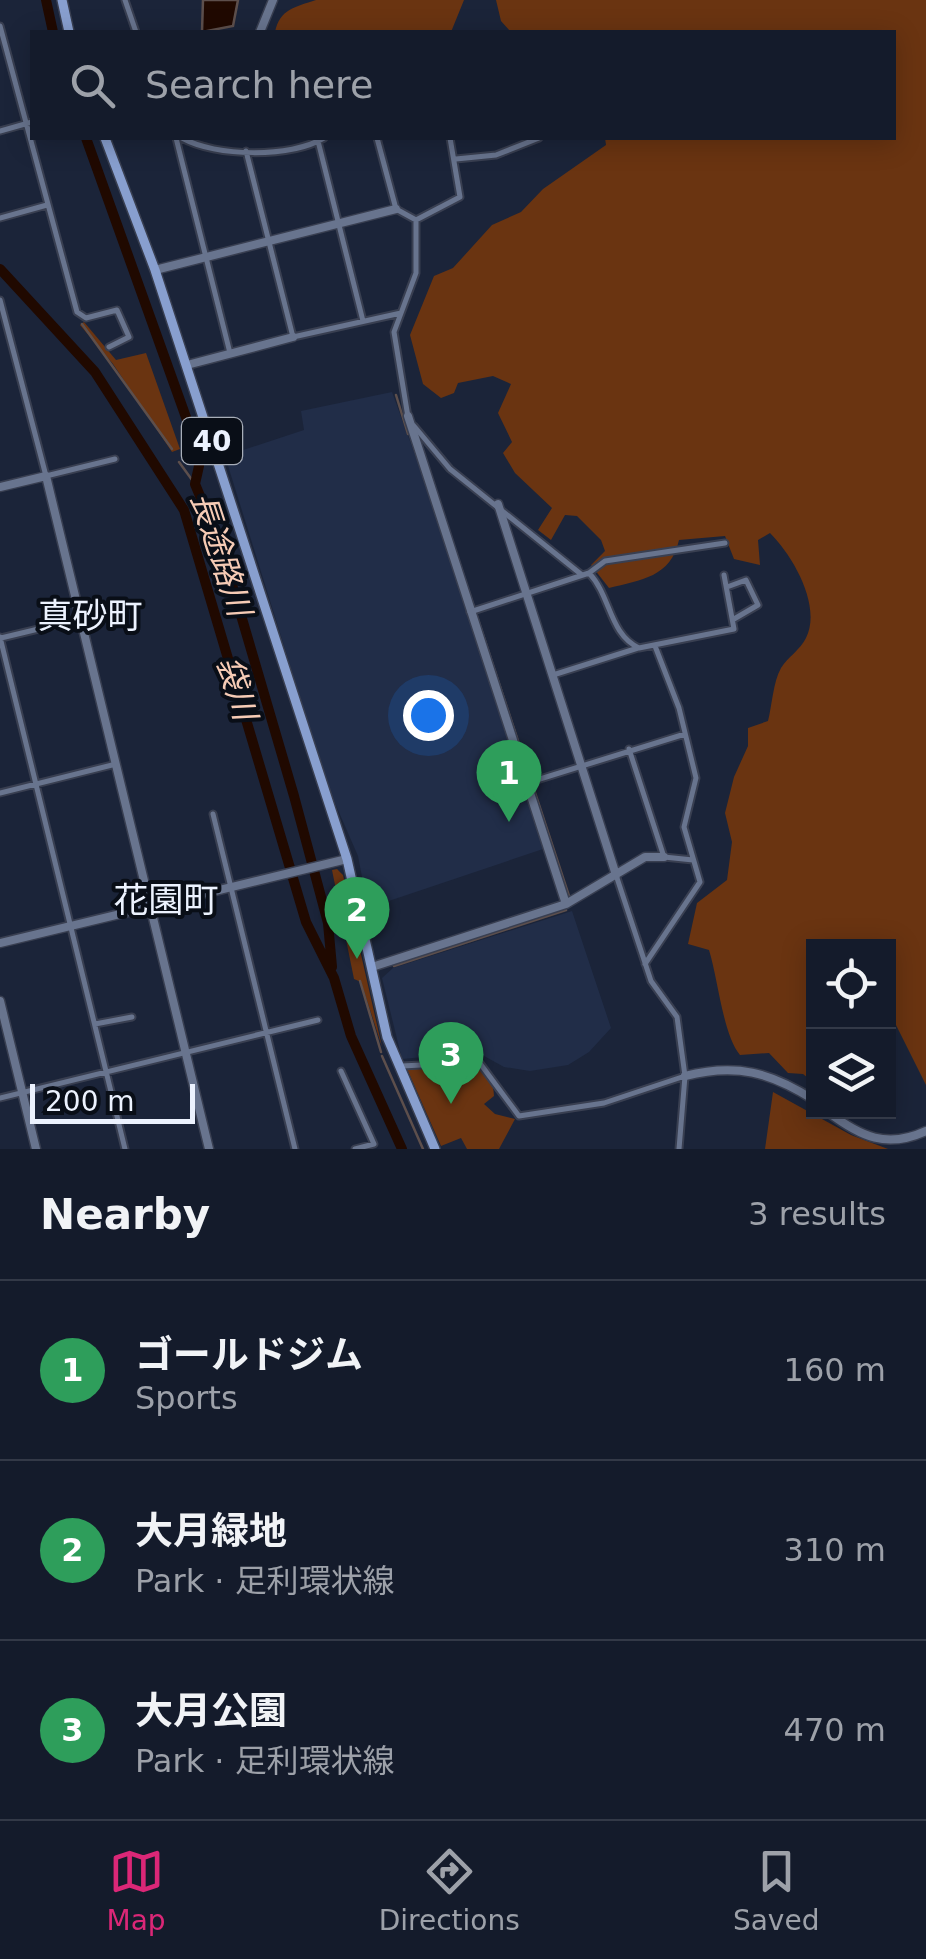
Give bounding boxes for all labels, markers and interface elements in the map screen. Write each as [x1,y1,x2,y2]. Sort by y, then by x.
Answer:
search box [30,30,896,140]
icon: search [65,58,120,113]
text: Search here [145,63,373,107]
road number: 40 [182,418,242,464]
water label: 長途路川 [183,487,260,624]
district label: 真砂町 [37,596,143,636]
water label: 袋川 [209,652,265,727]
your location [403,690,454,741]
pin: 1 [476,740,542,822]
pin: 2 [324,876,390,959]
district label: 花園町 [113,880,219,920]
map controls [806,939,896,1119]
button: locate [806,939,896,1029]
pin: 3 [418,1022,484,1104]
button: layers [806,1029,896,1119]
scale bar [30,1079,195,1124]
text: 200 m [45,1085,135,1118]
text: Nearby [40,1190,210,1239]
text: 3 results [748,1195,886,1233]
text: ゴールドジム [135,1333,363,1377]
text: 1 [61,1351,84,1389]
text: 160 m [784,1351,886,1389]
text: Sports [135,1379,238,1417]
text: 大月緑地 [135,1509,287,1553]
text: 2 [61,1531,84,1569]
text: 310 m [784,1531,886,1569]
text: Park · 足利環状線 [135,1562,395,1600]
text: 大月公園 [135,1689,287,1733]
text: 3 [61,1711,84,1749]
text: 470 m [784,1711,886,1749]
text: Park · 足利環状線 [135,1742,395,1780]
tab: Map [107,1844,166,1937]
tab: Directions [379,1844,520,1937]
tab: Saved [733,1844,819,1937]

